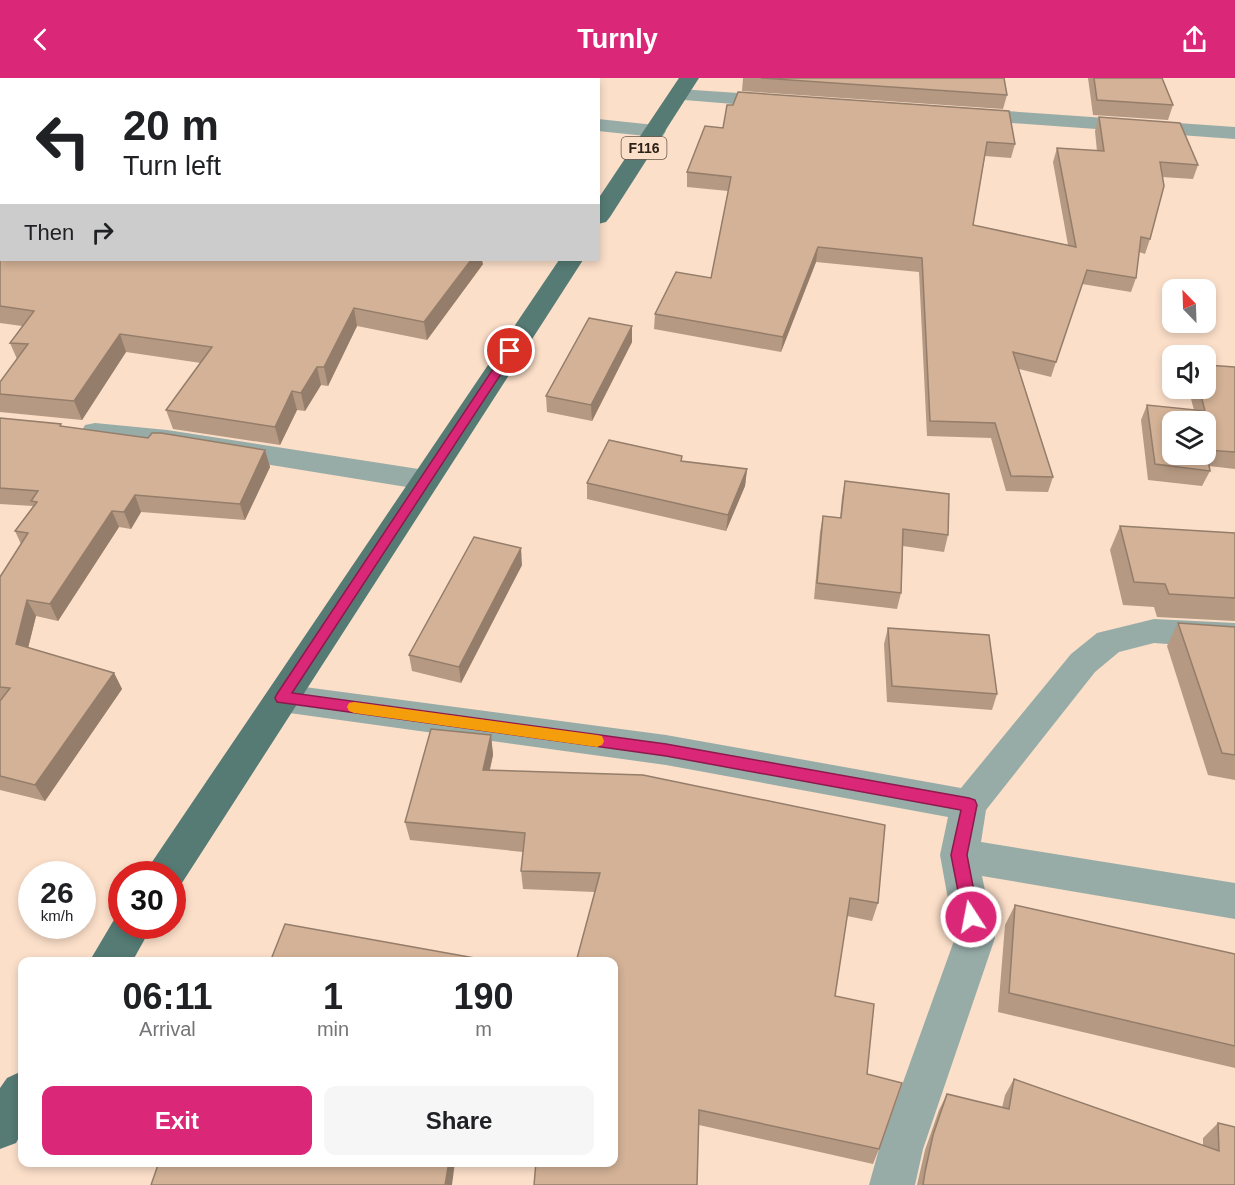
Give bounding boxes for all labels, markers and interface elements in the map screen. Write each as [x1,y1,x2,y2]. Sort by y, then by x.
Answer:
icon: back [24,23,57,56]
icon: share [1178,23,1211,56]
text: Turnly [577,24,658,54]
icon: left [24,102,102,180]
text: 20 m [123,102,219,149]
road number: F116 [622,137,666,159]
text: Turn left [123,151,221,181]
icon: right [86,216,119,249]
text: Then [24,220,74,245]
north arrow [1162,279,1216,333]
map controls [1162,279,1216,465]
pin [484,325,535,376]
icon: arrive [493,334,526,367]
button: sound [1162,345,1216,399]
button: layers [1162,411,1216,465]
speed limit sign: 30 [108,861,186,939]
text: 26 [40,876,74,909]
position arrow [939,885,1003,949]
text: km/h [41,907,73,924]
text: 06:11 [122,976,212,1017]
text: 1 [323,976,343,1017]
text: 190 [454,976,514,1017]
text: Arrival [139,1018,196,1040]
text: min [317,1018,349,1040]
text: m [475,1018,492,1040]
button: Exit [42,1086,312,1155]
button: Share [324,1086,594,1155]

